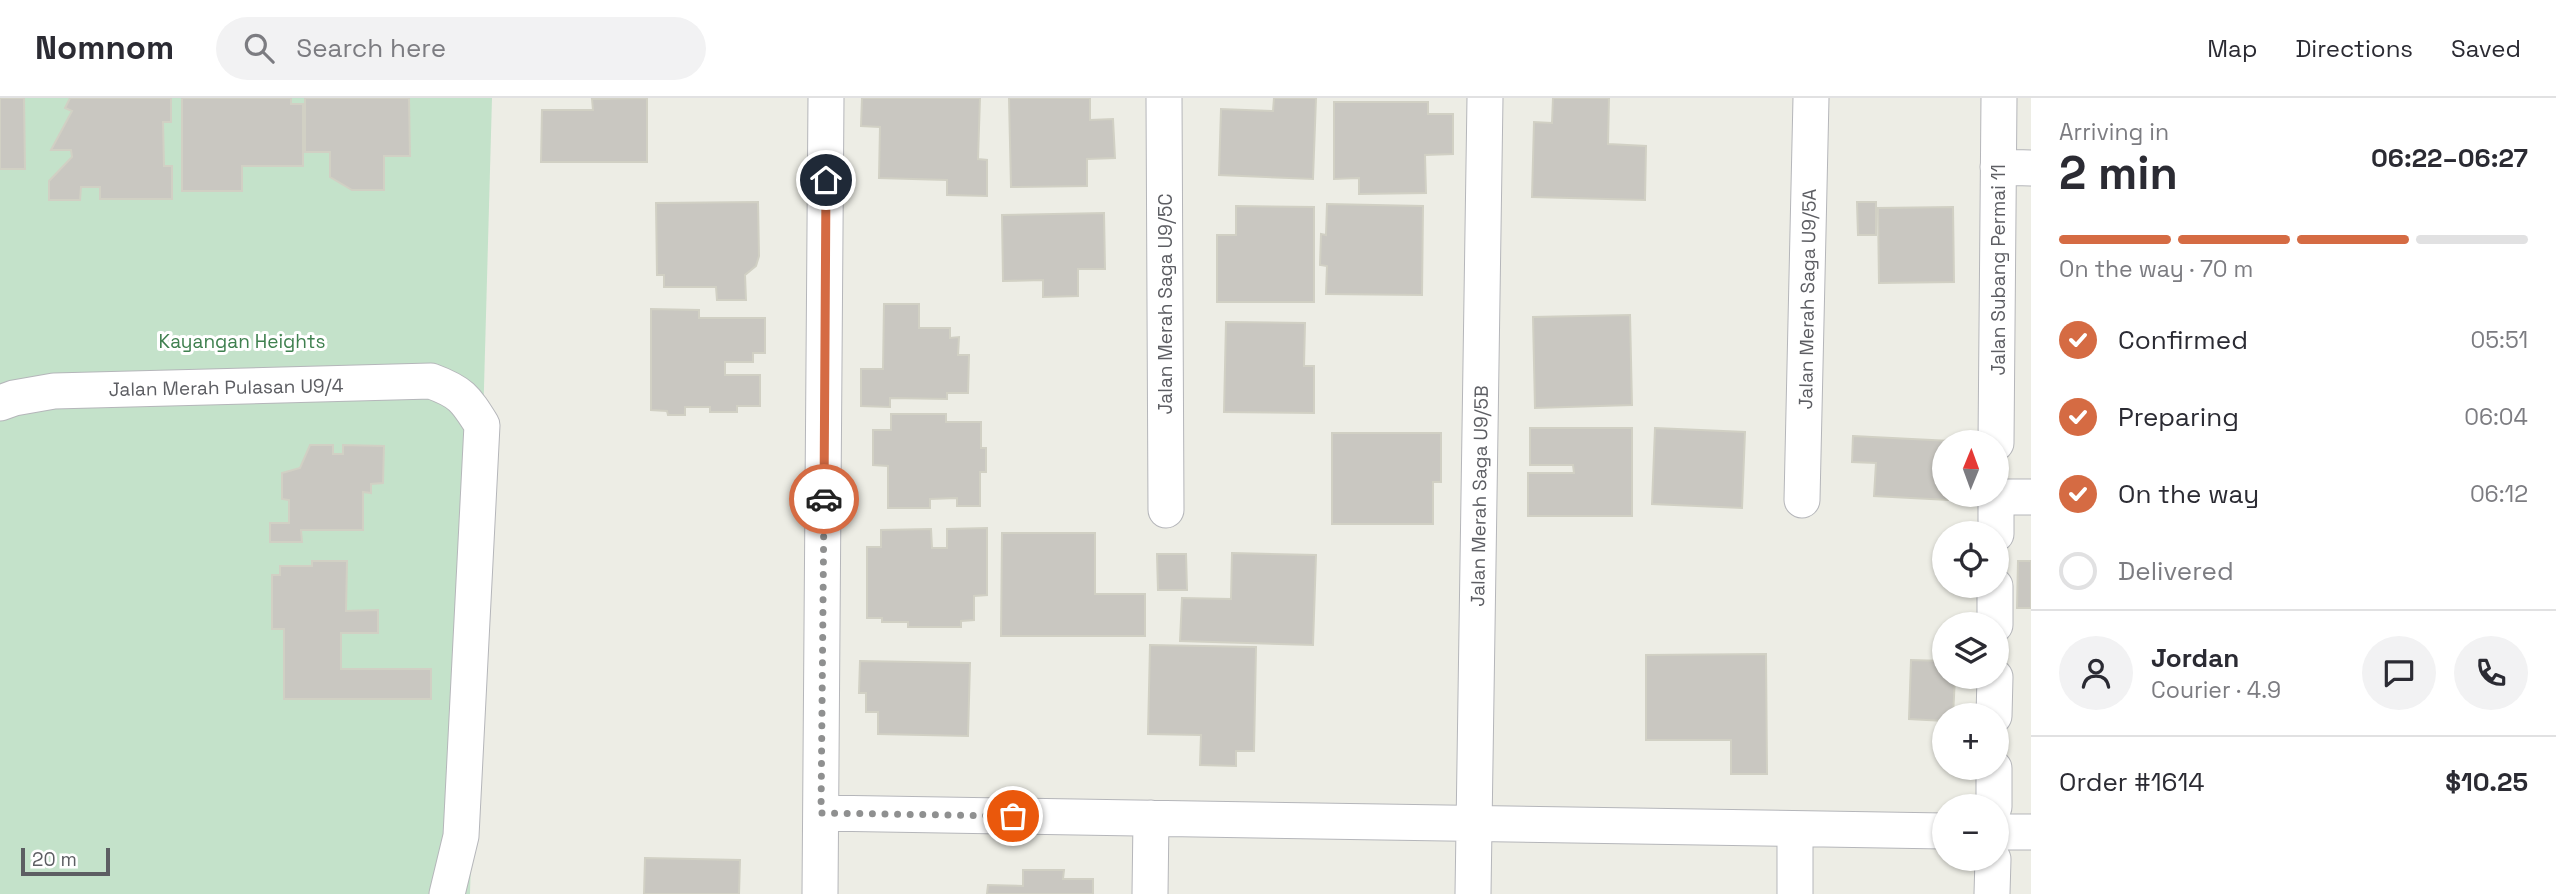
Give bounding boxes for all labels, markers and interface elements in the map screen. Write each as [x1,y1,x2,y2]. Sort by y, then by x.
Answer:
search box [216,17,706,80]
text: Nomnom [35,27,174,69]
icon: search [240,29,278,67]
text: Search here [296,31,446,65]
text: Map [2207,33,2257,64]
text: Directions [2295,33,2413,64]
text: Saved [2451,33,2521,64]
text: Arriving in [2059,117,2169,147]
text: 06:22–06:27 [2371,141,2528,175]
text: 2 min [2059,144,2178,202]
pin [796,150,856,210]
icon: home [807,161,845,199]
street label: Jalan Subang Permai 11 [1986,164,2011,376]
street label: Jalan Merah Saga U9/5A [1793,188,1822,410]
street label: Jalan Merah Saga U9/5C [1153,193,1178,415]
text: On the way · 70 m [2059,254,2253,284]
icon: check [2059,321,2097,359]
text: Confirmed [2118,323,2248,357]
text: 05:51 [2471,325,2528,355]
park label: Kayangan Heights [159,329,325,354]
street label: Jalan Merah Pulasan U9/4 [108,373,344,402]
street label: Jalan Merah Saga U9/5B [1465,385,1494,607]
icon: check [2059,398,2097,436]
text: Preparing [2118,400,2239,434]
text: 06:04 [2464,402,2528,432]
north arrow [1932,430,2009,508]
map controls [1932,430,2009,871]
courier [789,464,859,534]
icon: check [2059,475,2097,513]
text: On the way [2118,477,2259,511]
text: 06:12 [2470,479,2528,509]
icon: car [805,480,843,518]
button: locate [1932,521,2009,598]
text: Delivered [2118,554,2234,588]
button: layers [1932,612,2009,689]
button: person [2059,636,2133,710]
button: chat [2362,636,2436,710]
button: phone [2454,636,2528,710]
text: Jordan [2151,641,2239,675]
text: Courier · 4.9 [2151,675,2281,705]
button: + [1932,703,2009,780]
text: Order #1614 [2059,765,2205,799]
text: $10.25 [2445,765,2528,799]
pin [983,786,1043,846]
button: − [1932,794,2009,871]
icon: bag [994,797,1032,835]
scale bar [21,845,110,877]
text: 20 m [32,847,77,872]

